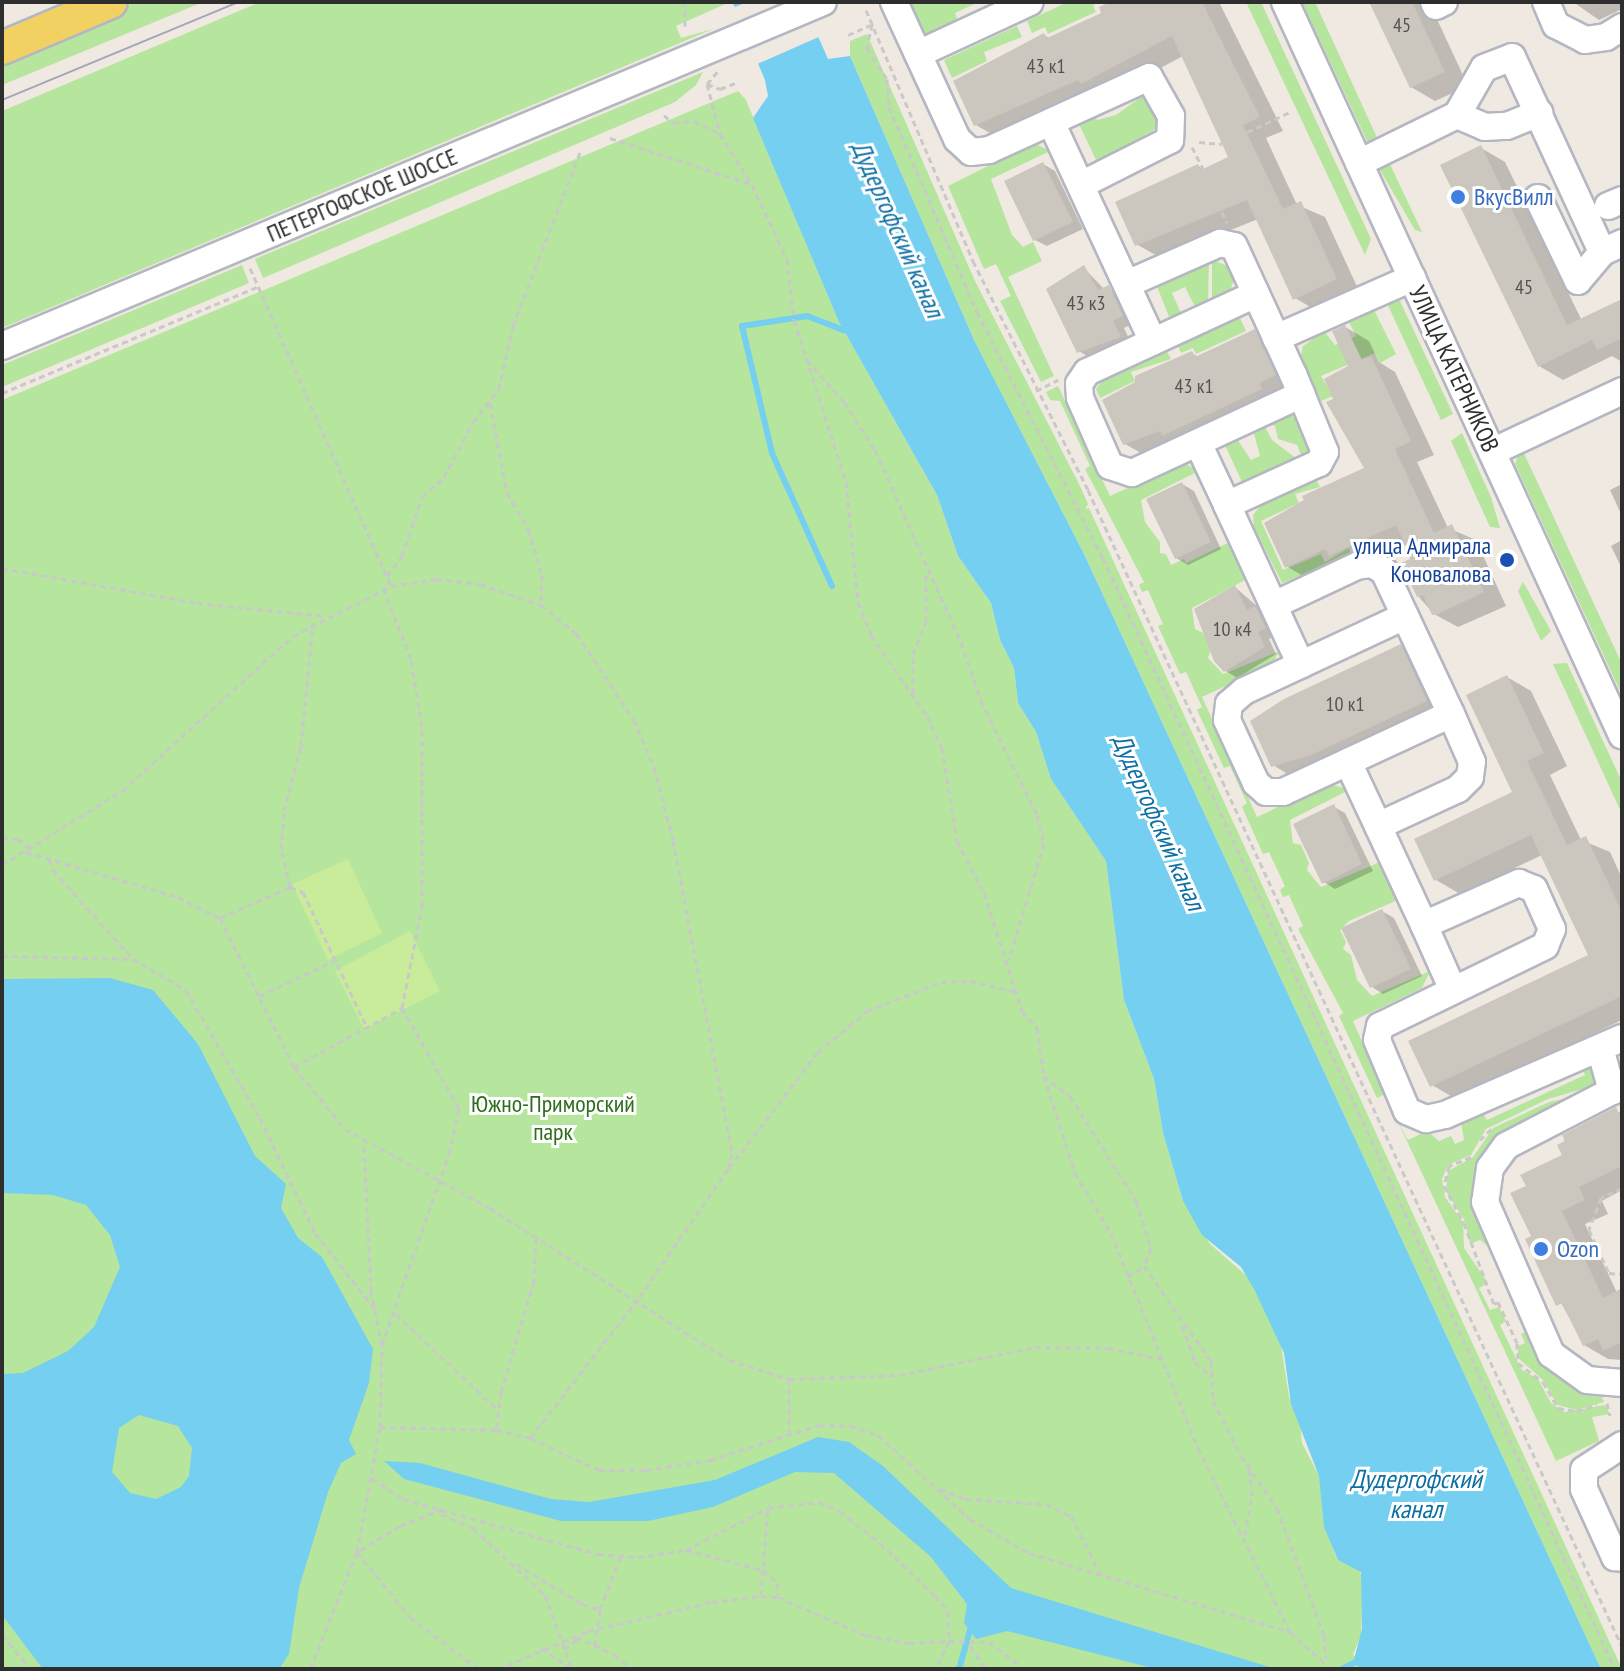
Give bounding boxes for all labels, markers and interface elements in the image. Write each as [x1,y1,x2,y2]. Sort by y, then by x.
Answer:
house number: 45 [1393,13,1411,37]
house number: 43 к1 [1027,54,1065,78]
water label: Дудергофский канал [845,136,951,322]
street label: ПЕТЕРГОФСКОЕ ШОССЕ [262,142,462,248]
place label: ВкусВилл [1474,183,1553,211]
marker: ВкусВилл [1449,188,1467,206]
house number: 45 [1515,275,1533,299]
street label: УЛИЦА КАТЕРНИКОВ [1403,281,1505,457]
house number: 43 к3 [1067,291,1105,315]
house number: 43 к1 [1175,374,1213,398]
place label: улица Адмирала Коновалова [1353,532,1491,588]
marker: улица Адмирала Коновалова [1498,551,1516,569]
house number: 10 к4 [1213,617,1251,641]
house number: 10 к1 [1326,692,1364,716]
water label: Дудергофский канал [1106,729,1212,915]
park label: Южно-Приморский парк [471,1090,635,1146]
place label: Ozon [1557,1235,1599,1263]
marker: Ozon [1532,1240,1550,1258]
water label: Дудергофский канал [1350,1463,1482,1524]

